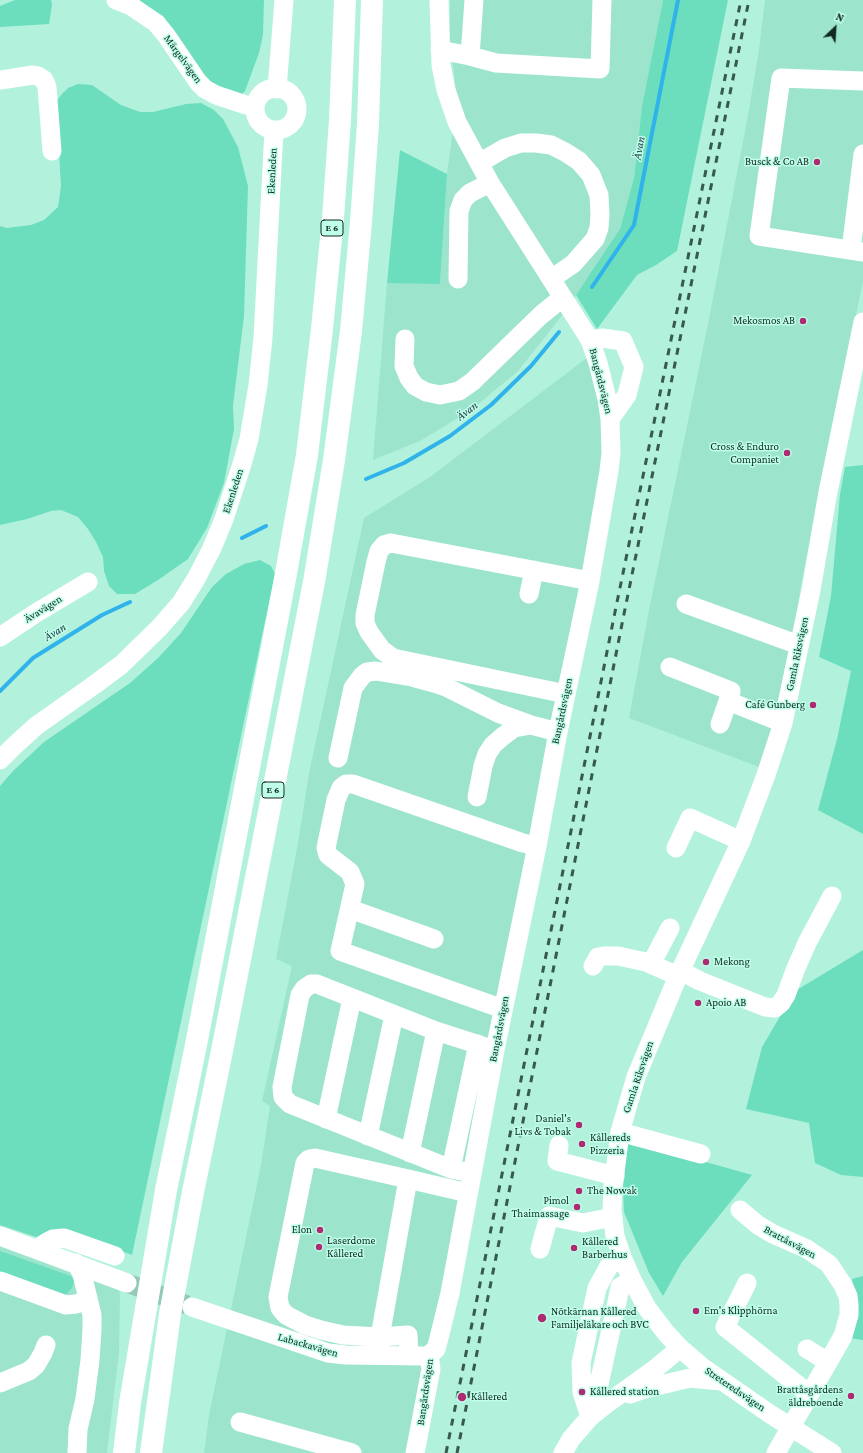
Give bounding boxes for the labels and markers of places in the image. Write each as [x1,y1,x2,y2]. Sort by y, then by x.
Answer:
place label: Busck & Co AB [745,155,809,169]
marker: Busck & Co AB [812,157,822,167]
place label: Mekosmos AB [733,314,795,328]
marker: Mekosmos AB [798,316,808,326]
place label: Cross & Enduro Companiet [710,440,779,466]
marker: Cross & Enduro Companiet [782,448,792,458]
place label: Café Gunberg [745,698,805,712]
marker: Café Gunberg [808,700,818,710]
place label: Mekong [714,955,750,969]
marker: Mekong [701,957,711,967]
place label: Apoio AB [706,996,746,1010]
marker: Apoio AB [693,998,703,1008]
place label: Daniel's Livs & Tobak [515,1112,571,1138]
marker: Daniel's Livs & Tobak [574,1120,584,1130]
place label: Kållereds Pizzeria [590,1131,631,1157]
marker: Kållereds Pizzeria [577,1139,587,1149]
place label: The Nowak [587,1184,637,1198]
marker: The Nowak [574,1186,584,1196]
place label: Pimol Thaimassage [511,1194,569,1220]
marker: Pimol Thaimassage [572,1202,582,1212]
place label: Elon [292,1223,312,1237]
marker: Elon [315,1225,325,1235]
place label: Laserdome Kållered [327,1234,375,1260]
place label: Kållered Barberhus [582,1235,627,1261]
marker: Laserdome Kållered [314,1242,324,1252]
marker: Kållered Barberhus [569,1243,579,1253]
place label: Em's Klipphörna [704,1304,778,1318]
place label: Nötkärnan Kållered Familjeläkare och BVC [551,1305,649,1331]
marker: Em's Klipphörna [691,1306,701,1316]
marker: Nötkärnan Kållered Familjeläkare och BVC [536,1312,548,1324]
place label: Brattåsgårdens äldreboende [777,1383,843,1409]
place label: Kållered station [590,1385,659,1399]
marker: Kållered station [577,1387,587,1397]
place label: Kållered [471,1390,507,1404]
marker: Kållered [456,1391,468,1403]
marker: Brattåsgårdens äldreboende [846,1391,856,1401]

